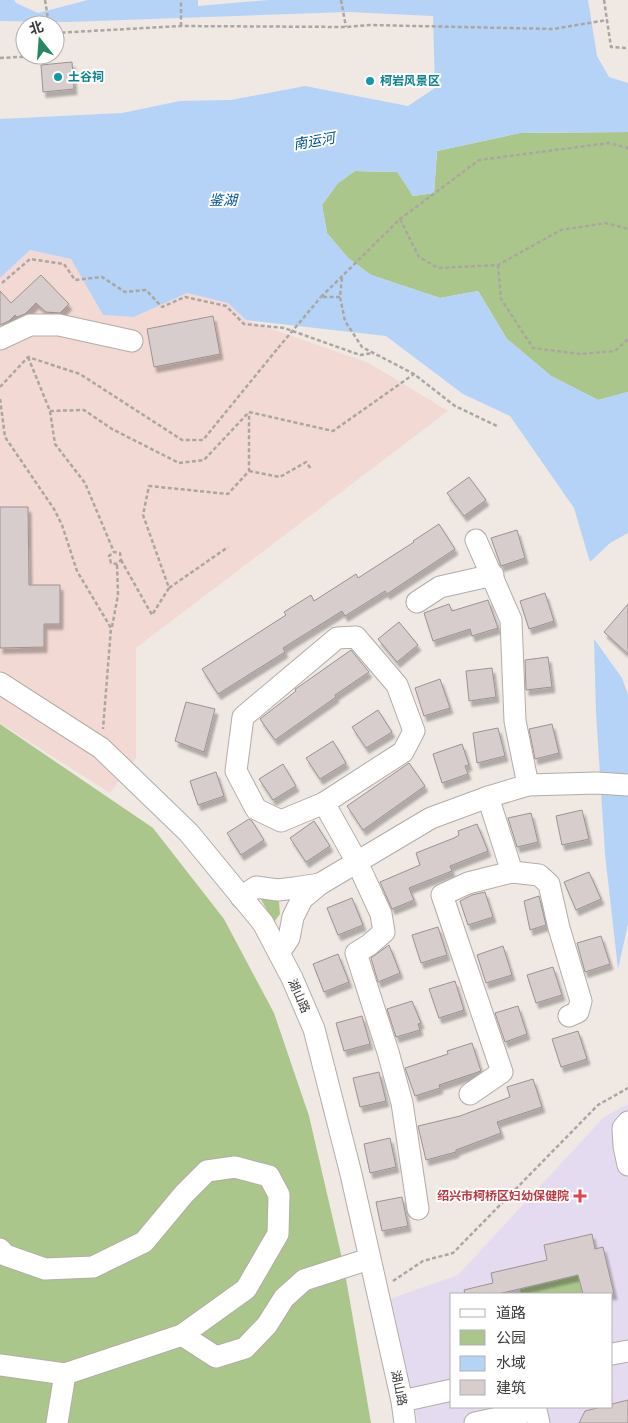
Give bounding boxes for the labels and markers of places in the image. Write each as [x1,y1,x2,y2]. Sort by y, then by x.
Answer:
place label: 土谷祠 [68,70,104,86]
marker: 土谷祠 [52,71,64,83]
place label: 柯岩风景区 [380,74,440,90]
marker: 柯岩风景区 [364,75,376,87]
place label: 绍兴市柯桥区妇幼保健院 [437,1189,569,1205]
marker: 绍兴市柯桥区妇幼保健院 [573,1189,587,1203]

